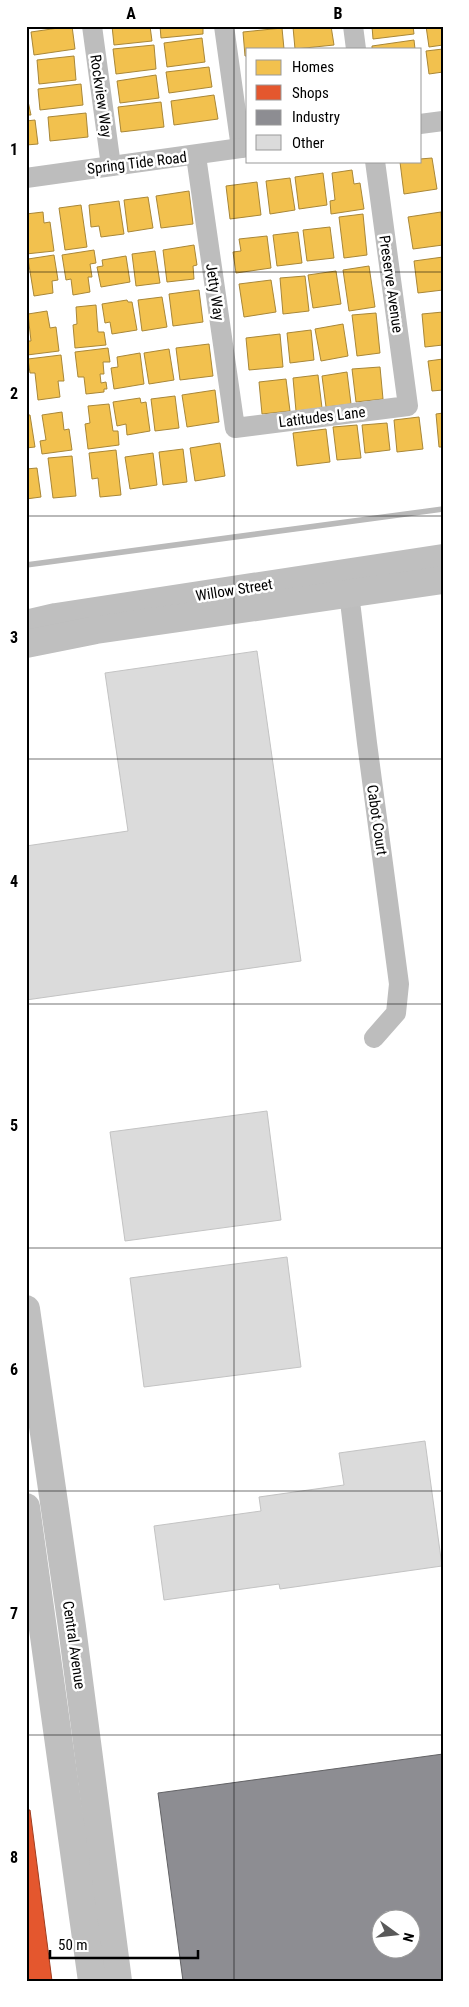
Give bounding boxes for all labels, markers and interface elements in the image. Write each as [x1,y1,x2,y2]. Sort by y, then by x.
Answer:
text: A [126,4,136,23]
text: B [334,4,343,23]
legend [246,48,422,162]
street label: Rockview Way [86,53,116,139]
text: Homes [292,58,334,76]
text: Shops [292,84,329,102]
text: Industry [292,108,340,126]
text: Other [292,134,325,152]
text: 1 [10,140,18,159]
street label: Spring Tide Road [86,148,188,178]
street label: Preserve Avenue [375,234,407,334]
street label: Jetty Way [202,262,228,322]
text: 2 [10,384,18,403]
street label: Latitudes Lane [278,403,366,431]
street label: Willow Street [194,575,274,605]
text: 3 [10,628,18,647]
street label: Cabot Court [363,784,391,856]
text: 4 [10,872,18,891]
text: 5 [10,1116,18,1135]
text: 6 [10,1360,18,1379]
street label: Central Avenue [59,1600,89,1690]
text: 7 [10,1604,18,1623]
text: 8 [10,1848,18,1867]
north arrow [372,1910,422,1960]
scale bar [50,1927,198,1959]
text: N [400,1931,417,1944]
text: 50 m [58,1936,88,1954]

